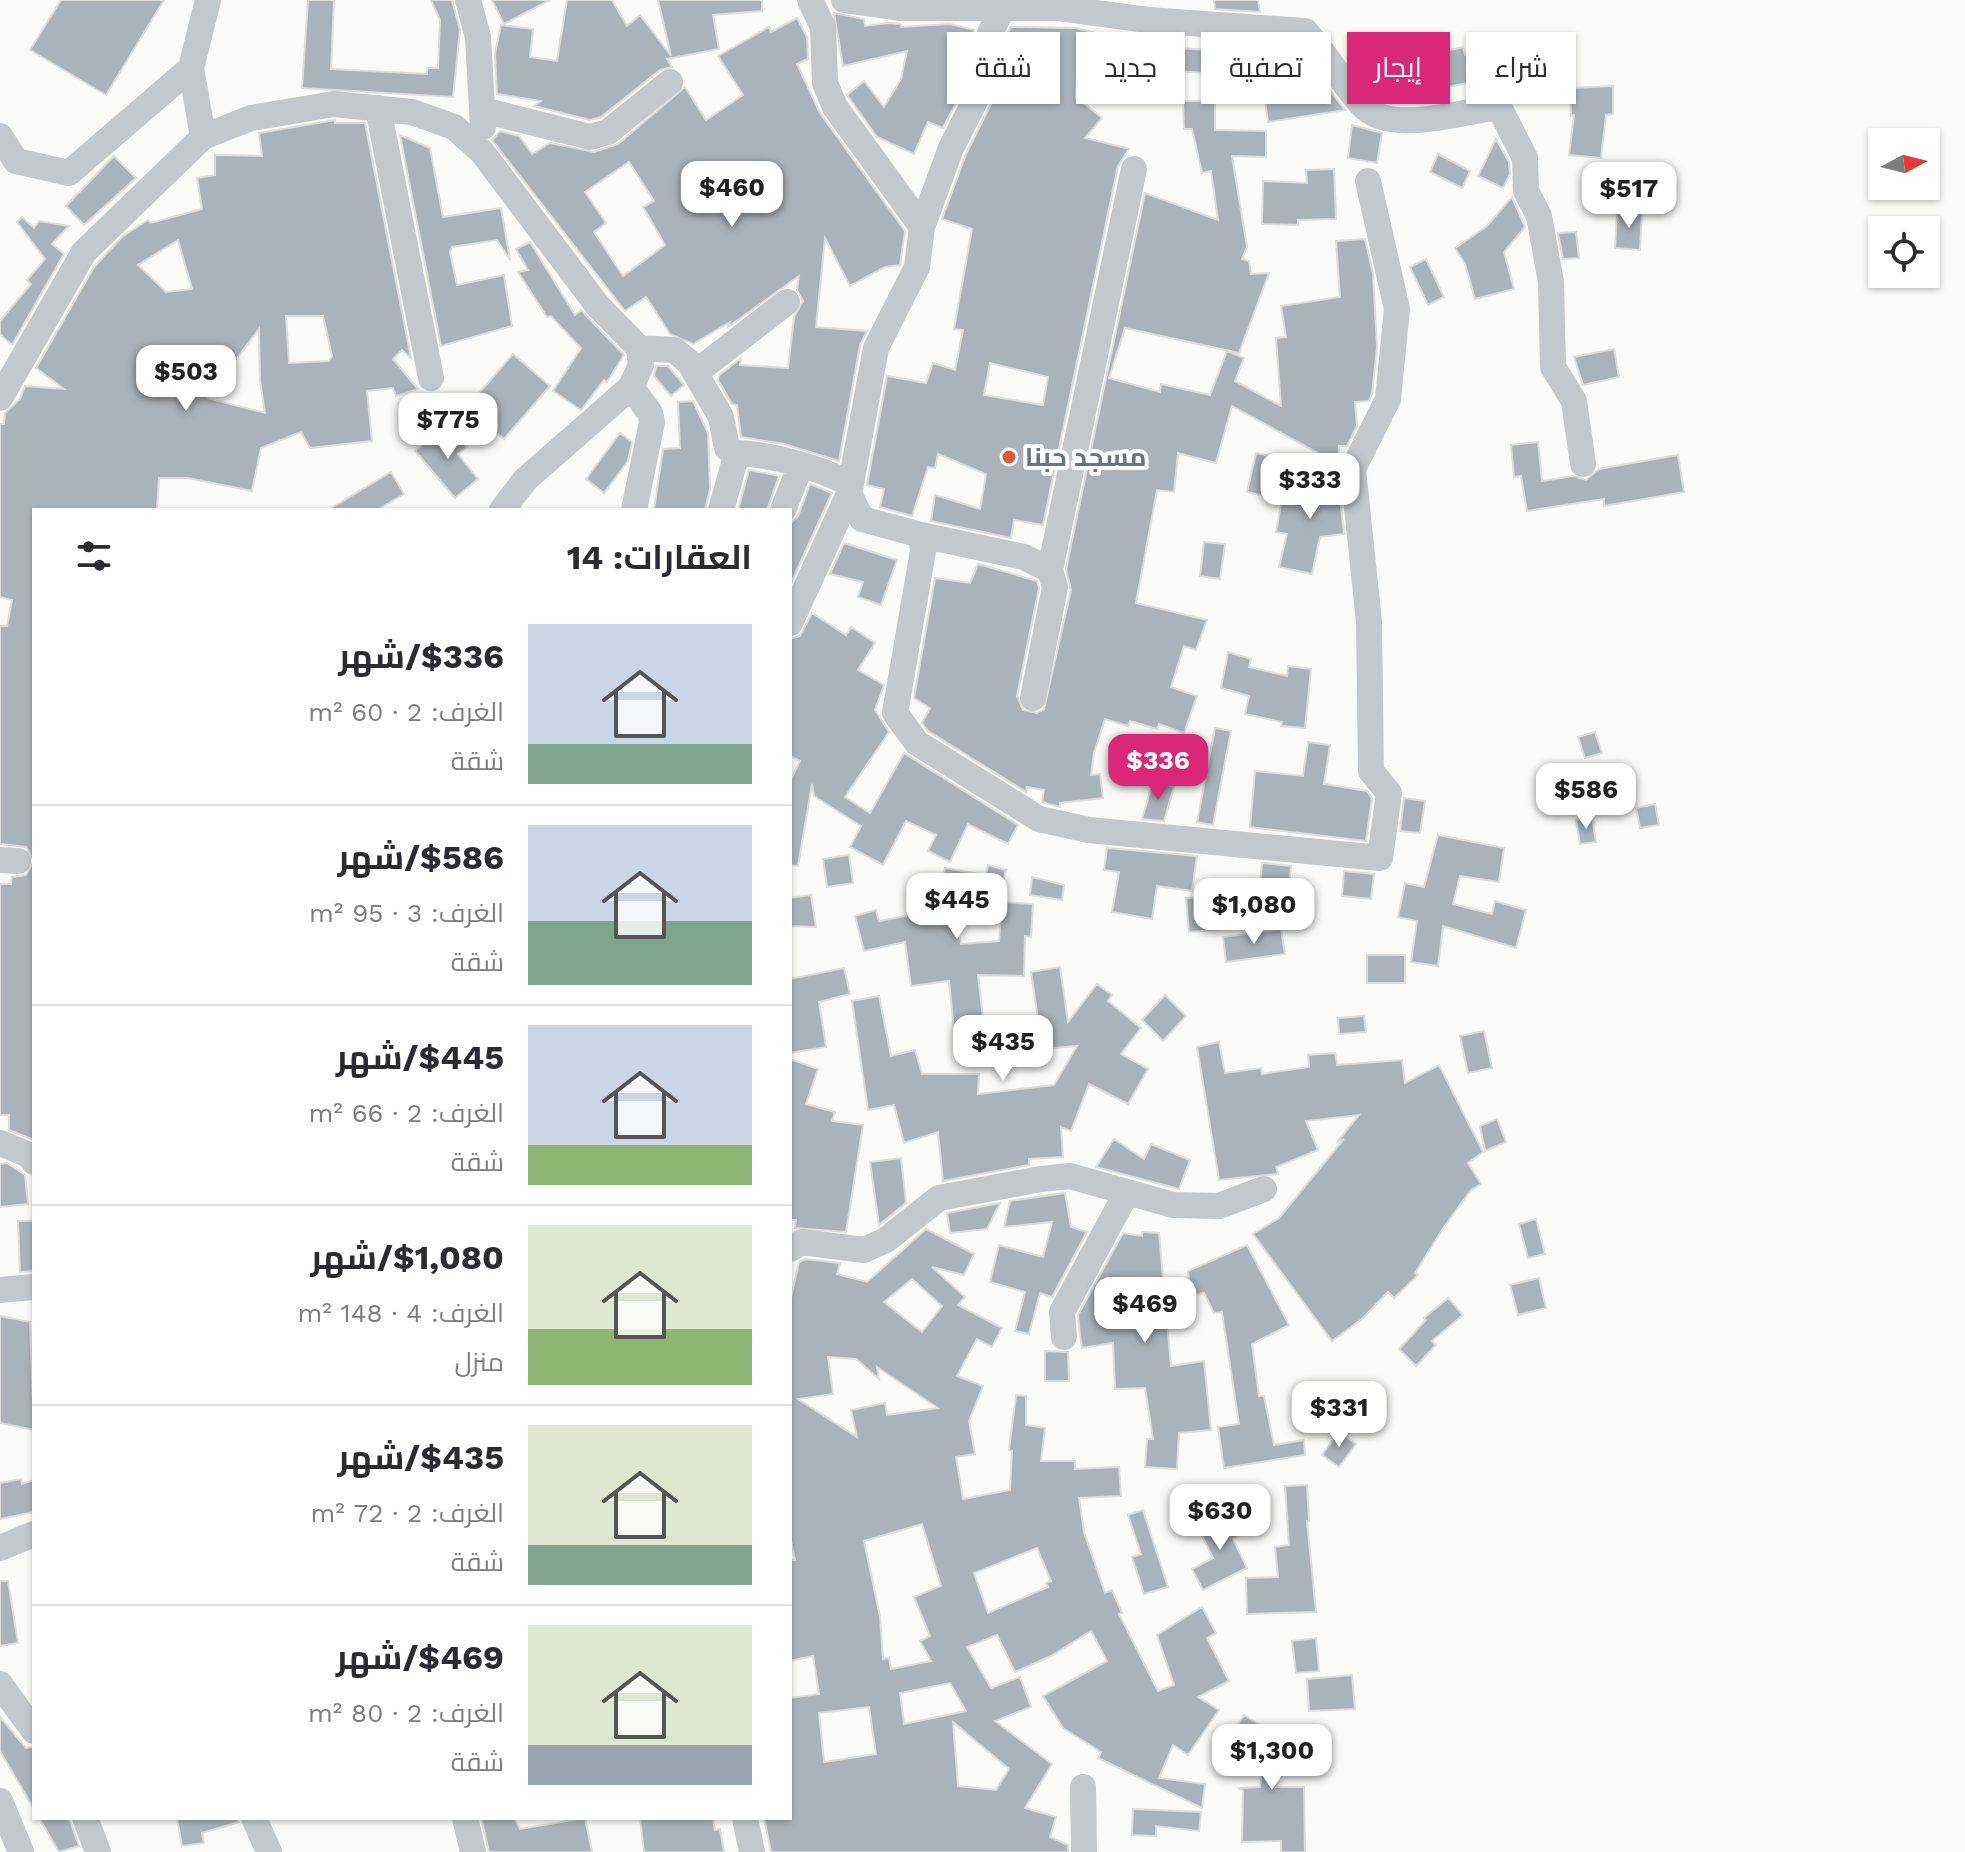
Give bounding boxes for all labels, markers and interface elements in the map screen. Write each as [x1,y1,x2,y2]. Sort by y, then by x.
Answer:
chip: شقة [947,32,1060,104]
chip: جديد [1076,32,1185,104]
chip: تصفية [1201,32,1331,104]
chip: إيجار [1347,32,1450,104]
chip: شراء [1466,32,1576,104]
north arrow [1868,128,1940,200]
map controls [1868,128,1940,288]
pin: $460 [685,161,779,229]
pin: $517 [1582,162,1676,230]
text: $460 [699,172,765,202]
text: $517 [1600,173,1658,203]
button: locate [1868,216,1940,288]
pin: $503 [139,345,233,413]
text: $503 [154,356,218,386]
pin: $775 [401,393,495,461]
text: $775 [416,404,480,434]
place label: مسجد حبنا [1025,442,1146,472]
marker: مسجد حبنا [1000,448,1018,466]
pin: $333 [1263,453,1357,521]
text: $333 [1279,464,1341,494]
icon: filters [72,534,116,578]
text: العقارات: 14 [567,537,752,577]
text: $336/شهر [339,636,504,676]
icon: home [592,656,688,752]
text: الغرف: 2 · 60 m² [308,697,504,727]
pin: $336 [1111,734,1205,802]
text: $336 [1126,745,1190,775]
text: شقة [451,746,504,776]
pin: $586 [1539,763,1633,831]
text: $586 [1554,774,1618,804]
text: $586/شهر [338,837,504,877]
icon: home [592,857,688,953]
pin: $445 [910,873,1004,941]
pin: $1,080 [1189,878,1319,946]
text: $445 [924,884,990,914]
text: $1,080 [1212,889,1296,919]
text: الغرف: 3 · 95 m² [309,898,504,928]
text: شقة [451,947,504,977]
pin: $435 [956,1015,1050,1083]
text: $435 [971,1026,1035,1056]
text: $445/شهر [336,1037,504,1077]
icon: home [592,1057,688,1153]
text: الغرف: 2 · 66 m² [309,1098,504,1128]
text: شقة [451,1147,504,1177]
text: $1,080/شهر [310,1237,504,1277]
icon: home [592,1257,688,1353]
pin: $469 [1098,1277,1192,1345]
text: $469 [1112,1288,1178,1318]
text: الغرف: 4 · 148 m² [297,1298,504,1328]
text: منزل [455,1347,504,1377]
pin: $331 [1292,1381,1386,1449]
text: $331 [1310,1392,1368,1422]
text: $435/شهر [338,1437,504,1477]
icon: home [592,1457,688,1553]
pin: $630 [1173,1484,1267,1552]
text: $630 [1188,1495,1252,1525]
text: الغرف: 2 · 72 m² [310,1498,504,1528]
text: شقة [451,1547,504,1577]
text: $469/شهر [336,1637,504,1677]
icon: home [592,1657,688,1753]
text: الغرف: 2 · 80 m² [308,1698,504,1728]
pin: $1,300 [1207,1724,1337,1792]
text: $1,300 [1230,1735,1314,1765]
text: شقة [451,1747,504,1777]

